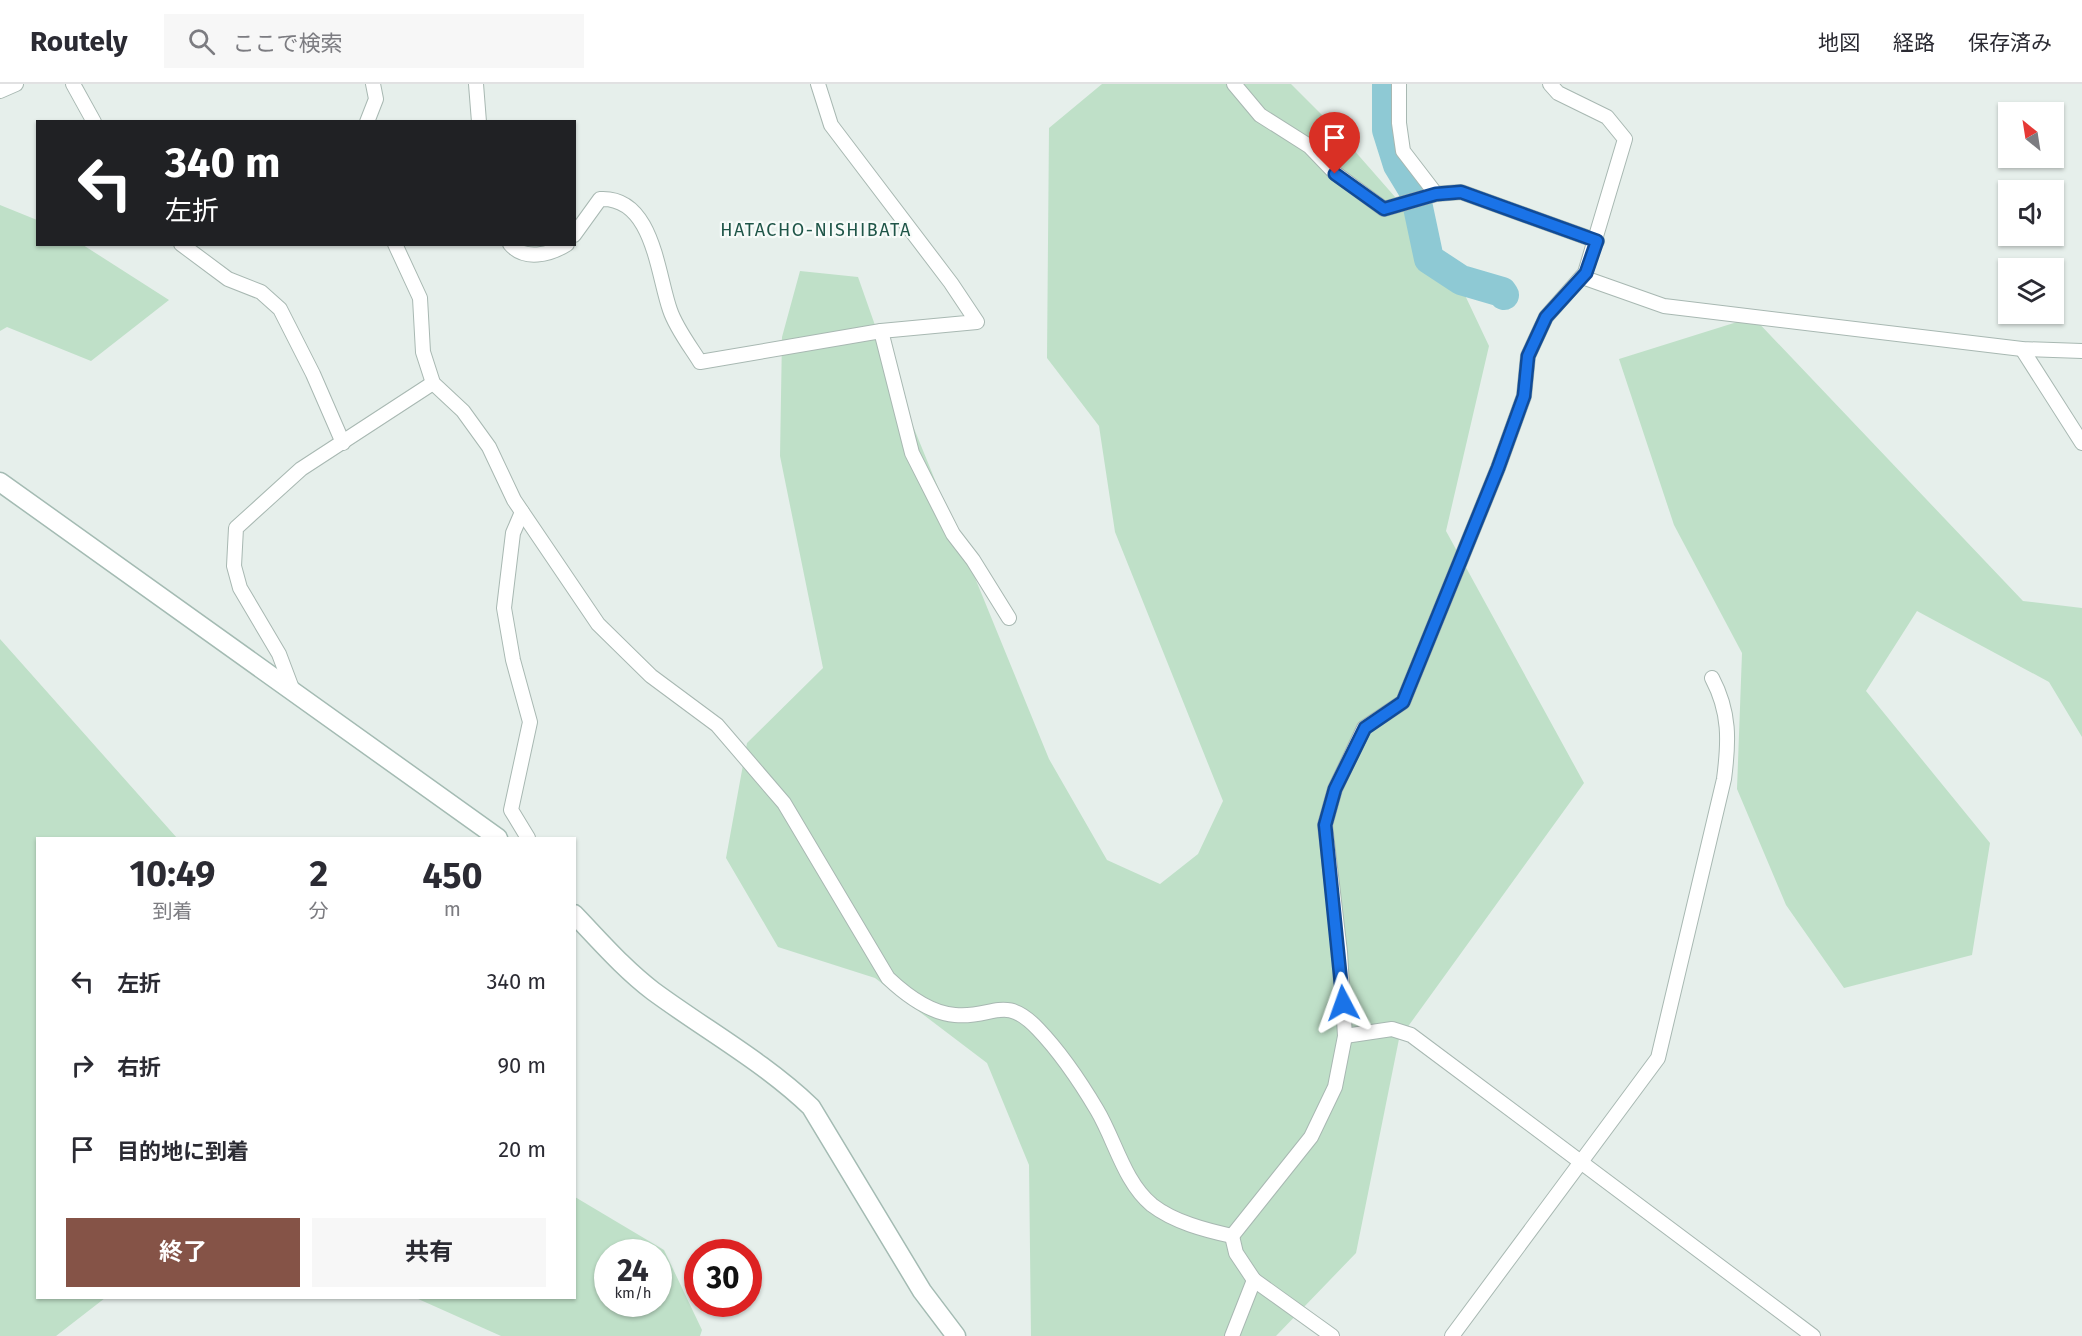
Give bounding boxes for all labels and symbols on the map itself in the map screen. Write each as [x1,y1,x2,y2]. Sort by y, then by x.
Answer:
north arrow [1998,102,2064,168]
pin [1309,112,1360,174]
district label: HATACHO-NISHIBATA [720,219,912,241]
position arrow [1311,971,1375,1035]
speed limit sign: 30 [684,1239,762,1317]

